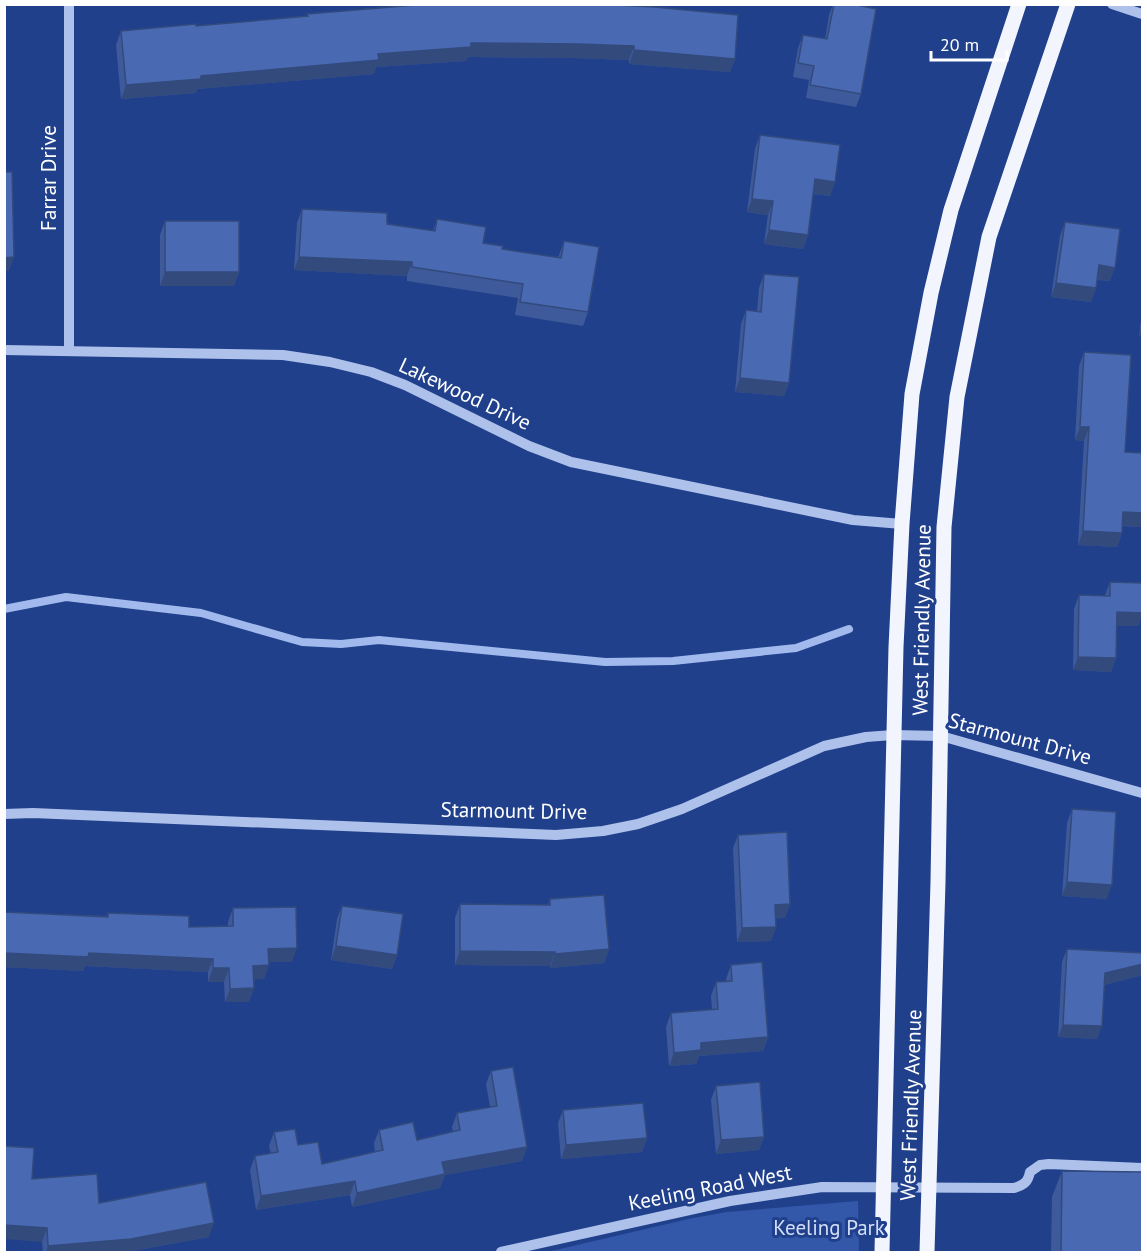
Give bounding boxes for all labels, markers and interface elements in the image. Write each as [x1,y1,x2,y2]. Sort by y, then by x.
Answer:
scale bar [931,24,1008,62]
text: 20 m [940,33,979,56]
street label: Farrar Drive [35,125,62,231]
street label: Lakewood Drive [395,351,536,436]
street label: West Friendly Avenue [906,524,937,716]
street label: Starmount Drive [946,706,1094,771]
street label: Starmount Drive [440,796,588,825]
street label: West Friendly Avenue [894,1009,927,1201]
street label: Keeling Road West [626,1158,794,1217]
park label: Keeling Park [773,1214,885,1241]

